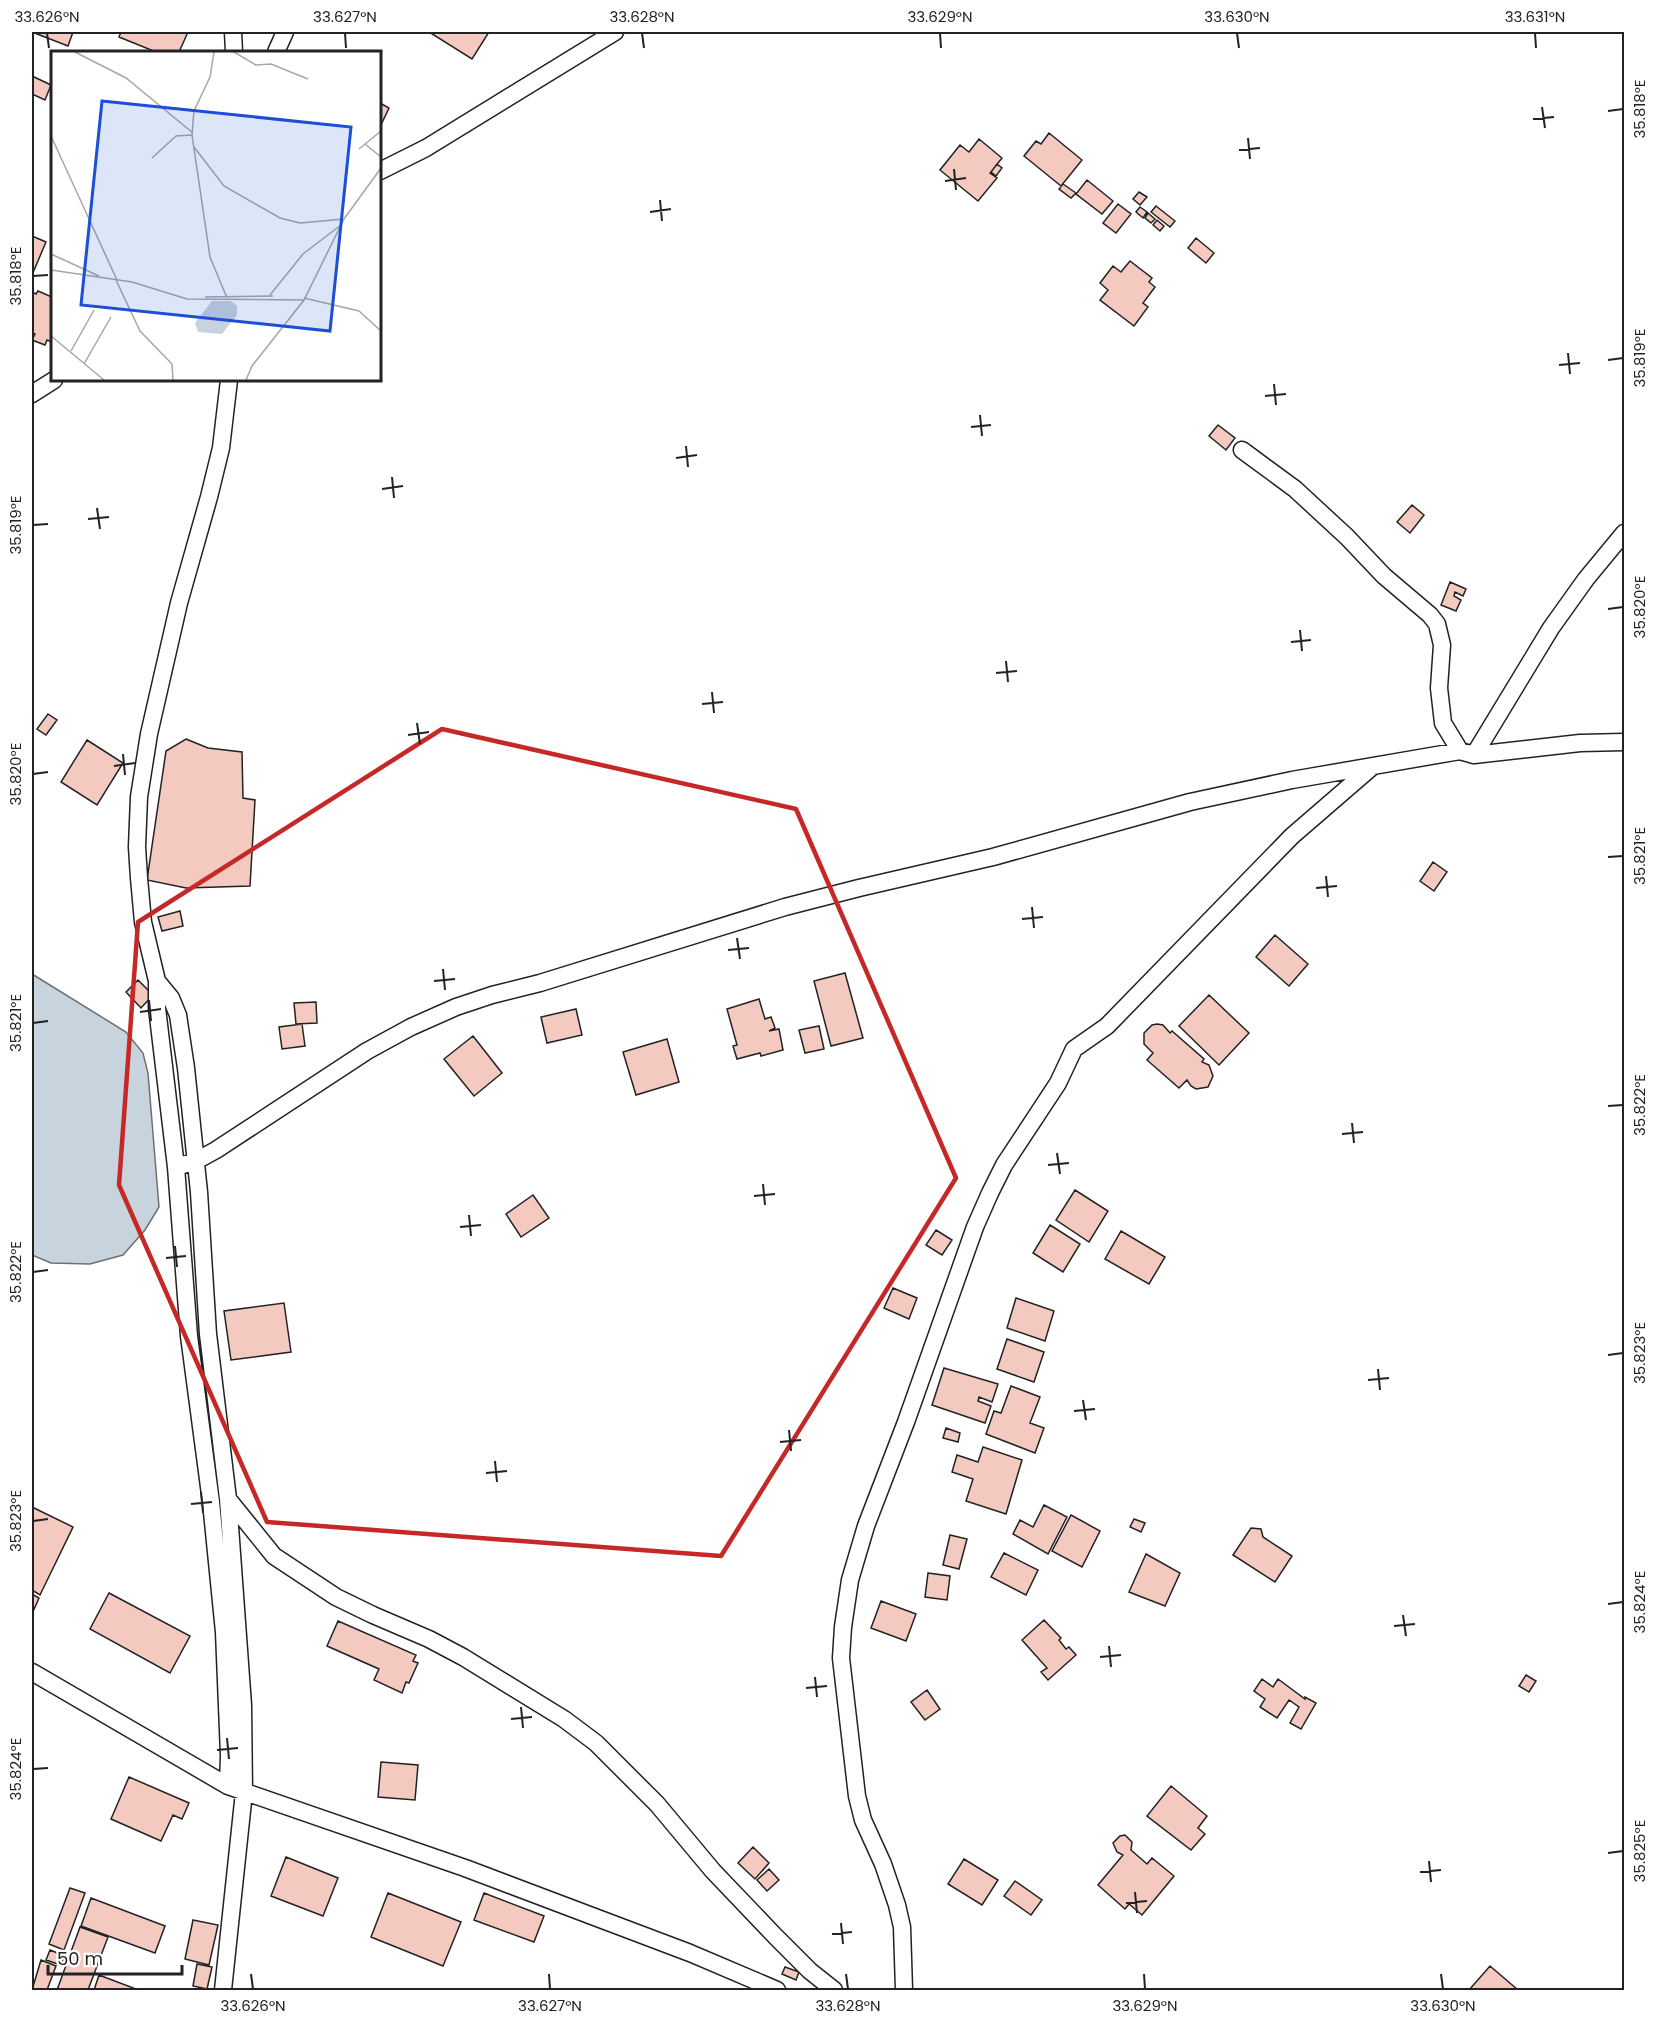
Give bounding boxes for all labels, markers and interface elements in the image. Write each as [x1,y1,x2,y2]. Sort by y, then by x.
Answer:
text: 33.626°N [14,6,80,27]
text: 33.627°N [313,6,377,27]
text: 33.628°N [609,6,675,27]
text: 33.629°N [907,6,973,27]
text: 33.630°N [1204,6,1270,27]
text: 33.631°N [1505,6,1565,27]
inset map [51,51,381,381]
text: 35.818°E [1629,80,1650,138]
text: 35.818°E [5,247,26,305]
text: 35.819°E [1629,329,1650,387]
text: 35.819°E [5,496,26,554]
text: 35.820°E [1629,576,1650,638]
text: 35.820°E [5,743,26,805]
text: 35.821°E [1629,827,1650,885]
text: 35.821°E [5,994,26,1052]
text: 35.822°E [1629,1074,1650,1136]
text: 35.822°E [5,1241,26,1303]
text: 35.823°E [1629,1322,1650,1384]
text: 35.823°E [5,1490,26,1552]
text: 35.824°E [1629,1571,1650,1633]
text: 35.824°E [5,1738,26,1800]
text: 35.825°E [1629,1820,1650,1882]
scale bar [48,1938,182,1976]
text: 50 m [57,1946,103,1971]
text: 33.626°N [220,1995,286,2016]
text: 33.627°N [518,1995,582,2016]
text: 33.628°N [815,1995,881,2016]
text: 33.629°N [1112,1995,1178,2016]
text: 33.630°N [1410,1995,1476,2016]

